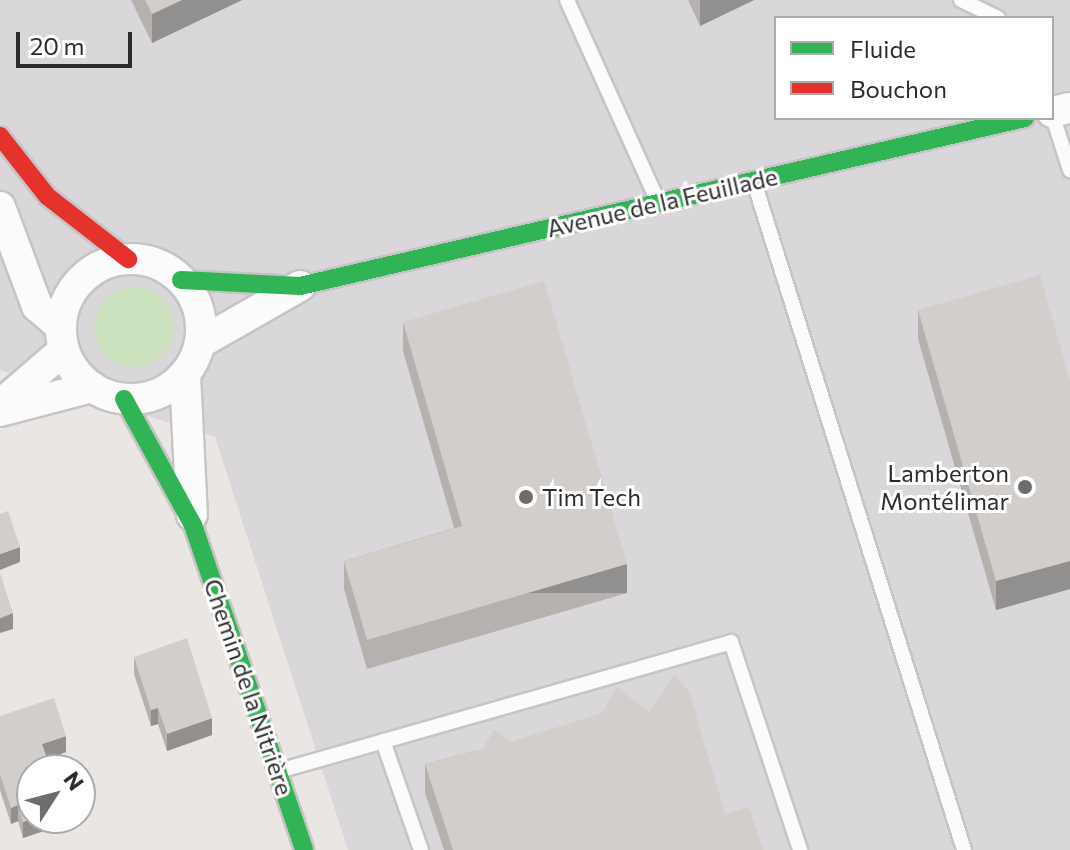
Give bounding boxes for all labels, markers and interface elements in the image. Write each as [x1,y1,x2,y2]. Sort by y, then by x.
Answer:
scale bar [20,16,136,66]
legend [774,16,1054,120]
text: 20 m [30,31,84,60]
text: Fluide [850,34,916,63]
text: Bouchon [850,74,947,103]
street label: Avenue de la Feuillade [544,161,780,243]
place label: Lamberton Montélimar [880,459,1009,515]
marker: Lamberton Montélimar [1016,478,1034,496]
place label: Tim Tech [542,483,641,511]
marker: Tim Tech [517,488,535,506]
street label: Chemin de la Nitrière [198,575,300,799]
north arrow [16,754,96,834]
text: N [58,766,90,795]

